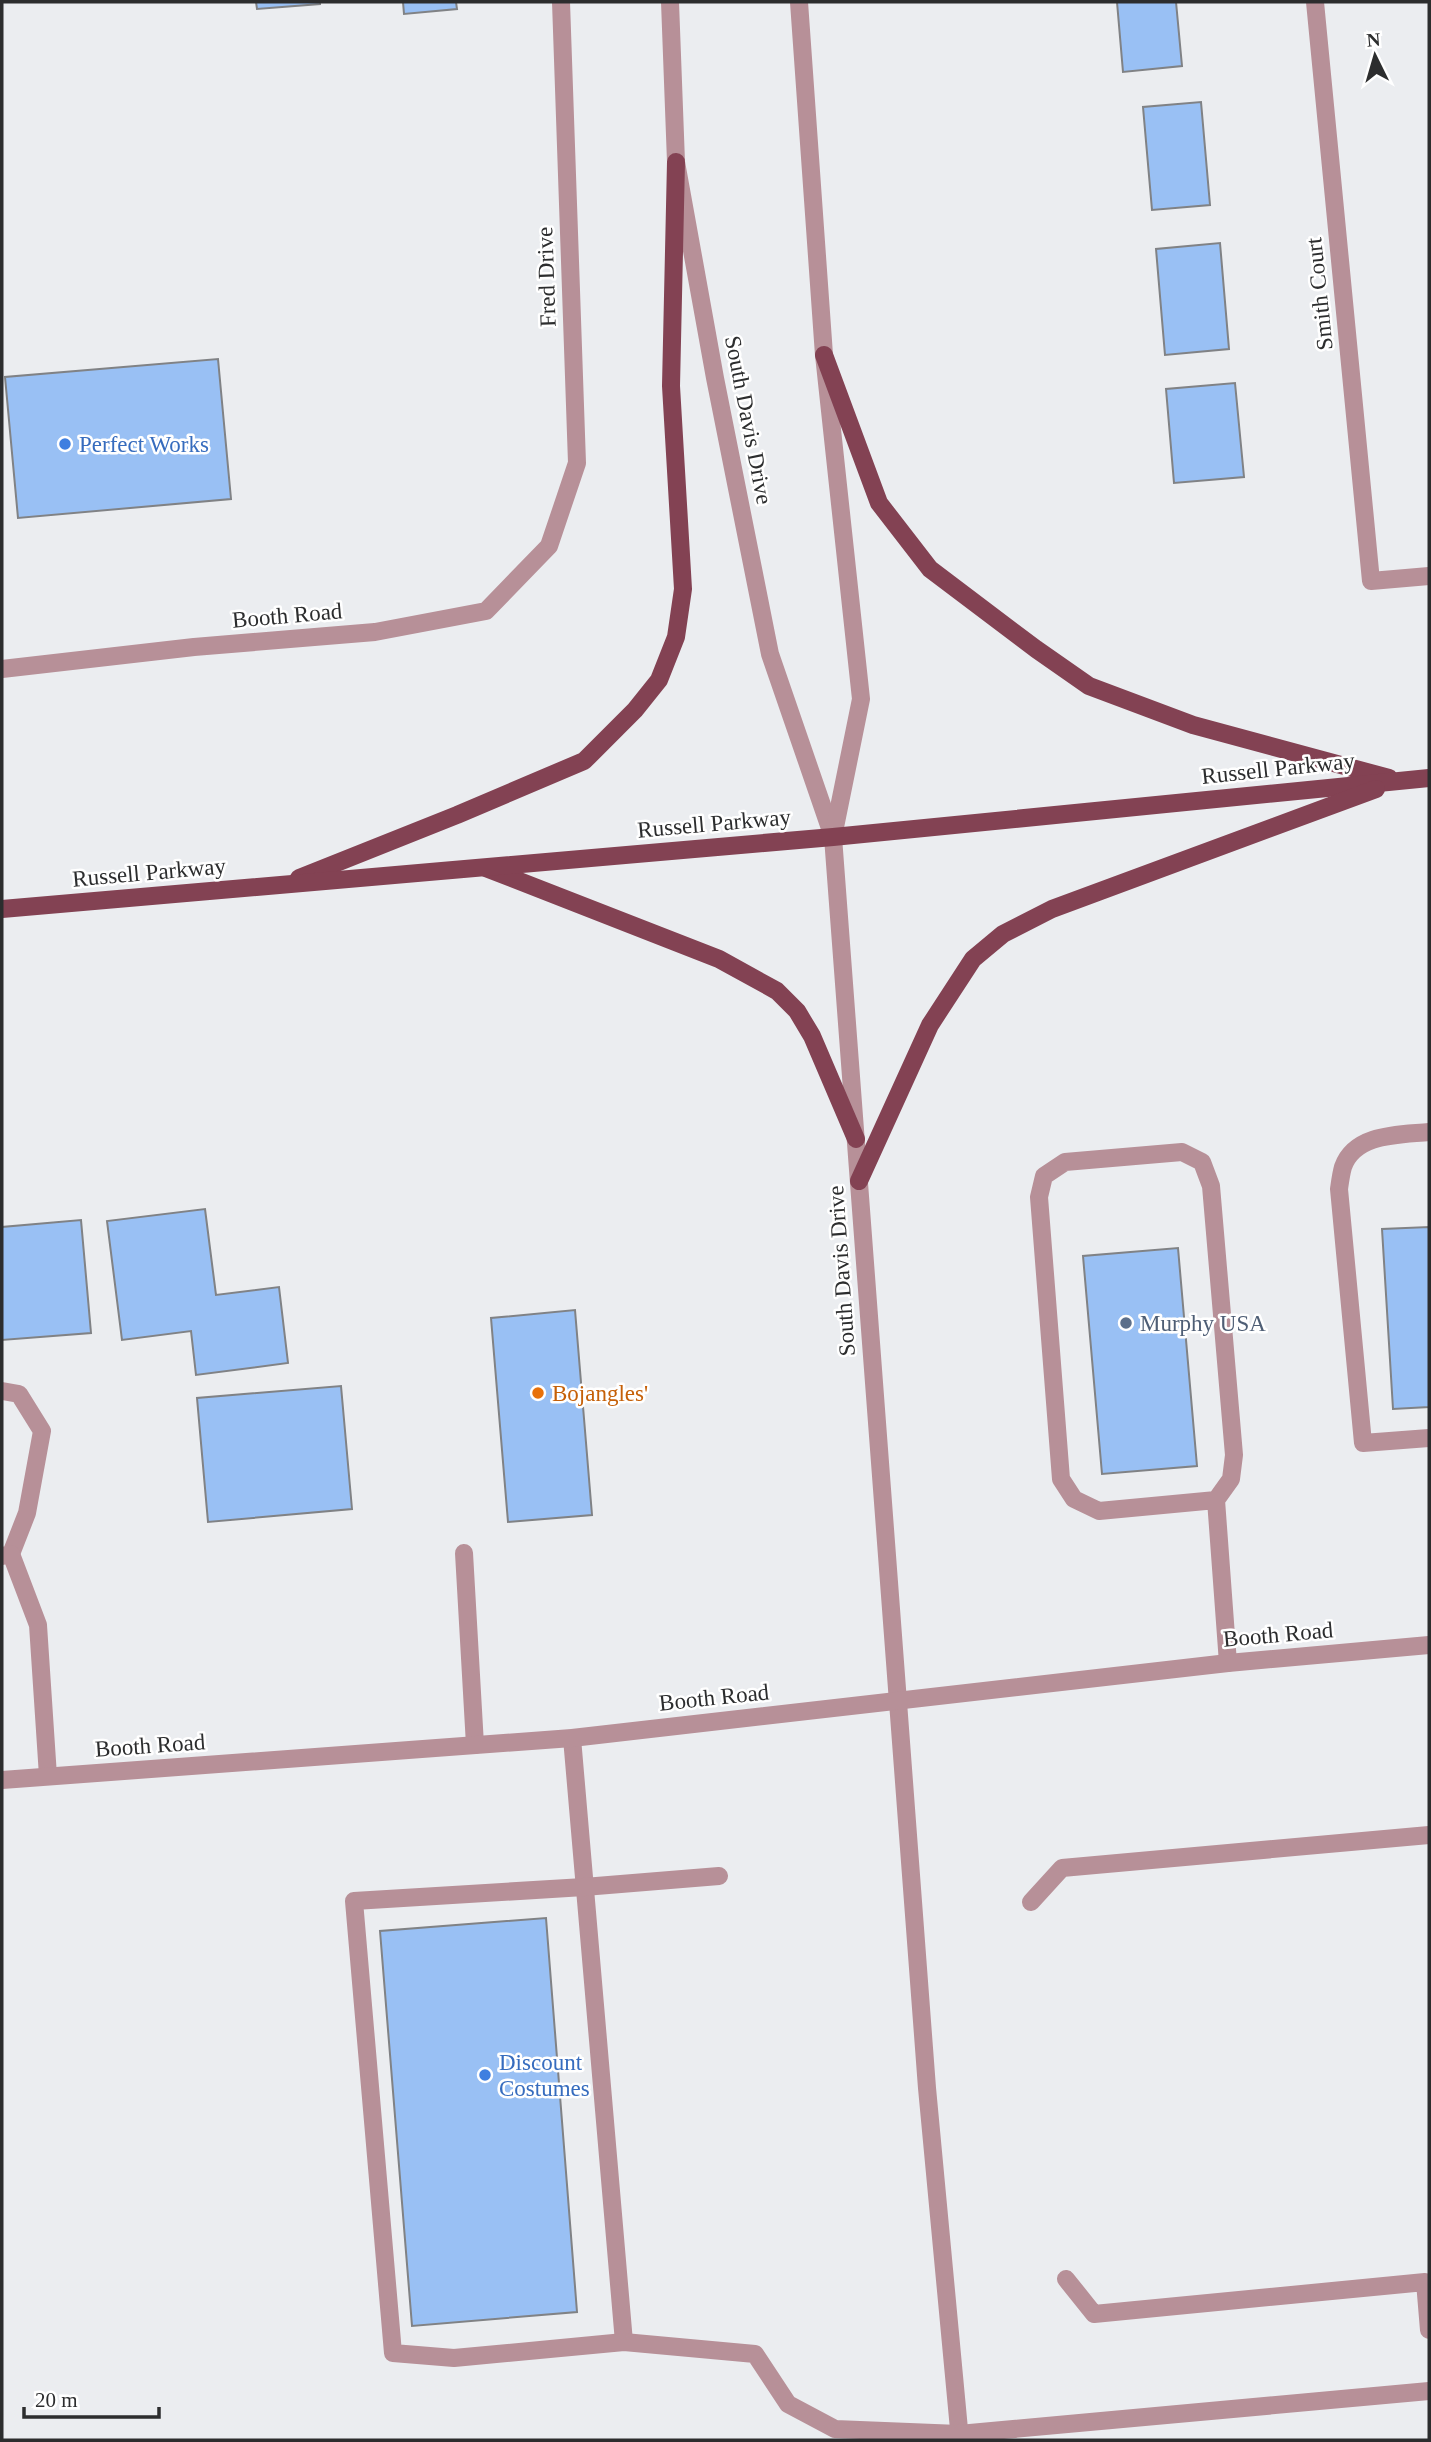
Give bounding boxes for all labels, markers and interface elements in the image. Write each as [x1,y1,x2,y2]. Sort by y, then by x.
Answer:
north arrow [1340,21,1410,91]
text: N [1366,28,1382,51]
street label: Fred Drive [532,226,561,328]
street label: Smith Court [1301,236,1338,351]
street label: South Davis Drive [720,334,777,507]
place label: Perfect Works [79,432,209,457]
marker: Perfect Works [57,436,73,452]
street label: Booth Road [231,598,344,633]
street label: Russell Parkway [1200,748,1356,789]
street label: Russell Parkway [636,804,792,843]
street label: Russell Parkway [71,853,227,892]
street label: South Davis Drive [823,1185,860,1357]
place label: Murphy USA [1140,1311,1266,1336]
marker: Murphy USA [1118,1315,1134,1331]
place label: Bojangles' [552,1381,648,1406]
marker: Bojangles' [530,1385,546,1401]
street label: Booth Road [1222,1617,1335,1652]
street label: Booth Road [658,1679,771,1716]
street label: Booth Road [94,1729,207,1762]
place label: Discount Costumes [499,2050,590,2101]
marker: Discount Costumes [477,2067,493,2083]
scale bar [24,2376,159,2420]
text: 20 m [35,2388,78,2412]

